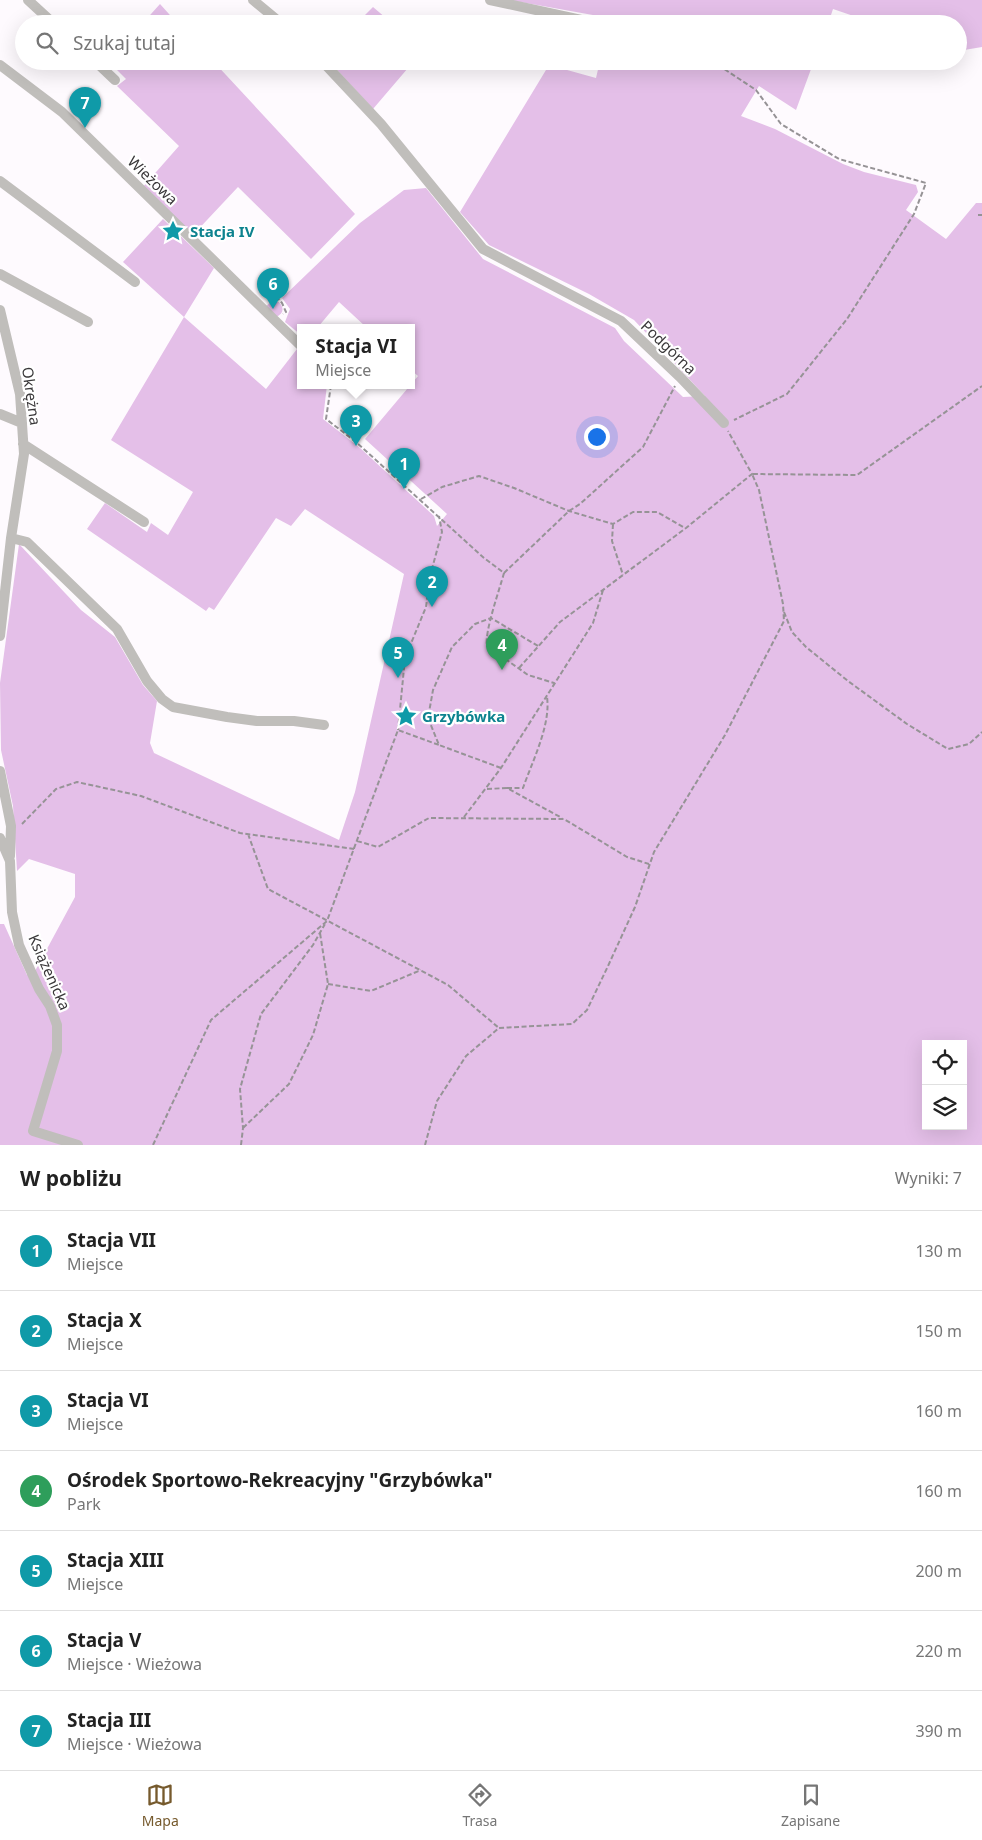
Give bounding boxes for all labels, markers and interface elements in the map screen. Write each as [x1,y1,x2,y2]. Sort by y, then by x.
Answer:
search box [15,15,967,70]
icon: search [33,29,61,57]
text: Szukaj tutaj [73,30,176,56]
pin: 7 [69,87,101,128]
street label: Wieżowa [124,151,182,209]
place icon: Stacja IV [160,218,186,244]
place label: Stacja IV [190,221,255,241]
pin: 6 [257,268,289,309]
street label: Podgórna [637,316,701,378]
popup [297,324,415,389]
text: Stacja VI [315,333,397,359]
text: Miejsce [315,359,371,381]
street label: Okrężna [18,366,46,426]
pin: 3 [340,405,372,446]
your location [584,424,610,450]
pin: 1 [388,448,420,489]
pin: 2 [416,566,448,607]
pin: 4 [486,629,518,670]
pin: 5 [382,637,414,678]
place icon: Grzybówka [393,703,419,729]
place label: Grzybówka [422,706,505,726]
street label: Książenicka [24,931,76,1013]
map controls [922,1040,967,1130]
button: locate [922,1040,967,1085]
button: layers [922,1085,967,1130]
text: W pobliżu [20,1164,122,1192]
text: Wyniki: 7 [895,1167,962,1189]
text: Stacja VII [67,1227,156,1253]
text: 1 [31,1240,41,1262]
text: 130 m [915,1240,962,1262]
text: Miejsce [67,1253,123,1275]
text: Stacja X [67,1307,142,1333]
text: 2 [31,1320,41,1342]
text: 150 m [915,1320,962,1342]
text: Miejsce [67,1333,123,1355]
text: Stacja VI [67,1387,149,1413]
text: 3 [31,1400,41,1422]
text: 160 m [915,1400,962,1422]
text: Miejsce [67,1413,123,1435]
text: Ośrodek Sportowo-Rekreacyjny "Grzybówka" [67,1467,493,1493]
text: 4 [31,1480,41,1502]
text: 160 m [915,1480,962,1502]
text: Park [67,1493,101,1515]
text: Stacja XIII [67,1547,164,1573]
text: 5 [31,1560,41,1582]
text: 200 m [915,1560,962,1582]
text: Miejsce [67,1573,123,1595]
text: Stacja V [67,1627,141,1653]
text: 6 [31,1640,41,1662]
text: 220 m [915,1640,962,1662]
text: Miejsce · Wieżowa [67,1653,202,1675]
text: Stacja III [67,1707,151,1733]
text: 7 [31,1720,41,1742]
text: 390 m [915,1720,962,1742]
text: Miejsce · Wieżowa [67,1733,202,1755]
tab: Mapa [142,1781,179,1830]
tab: Trasa [462,1781,497,1830]
tab: Zapisane [781,1781,840,1830]

